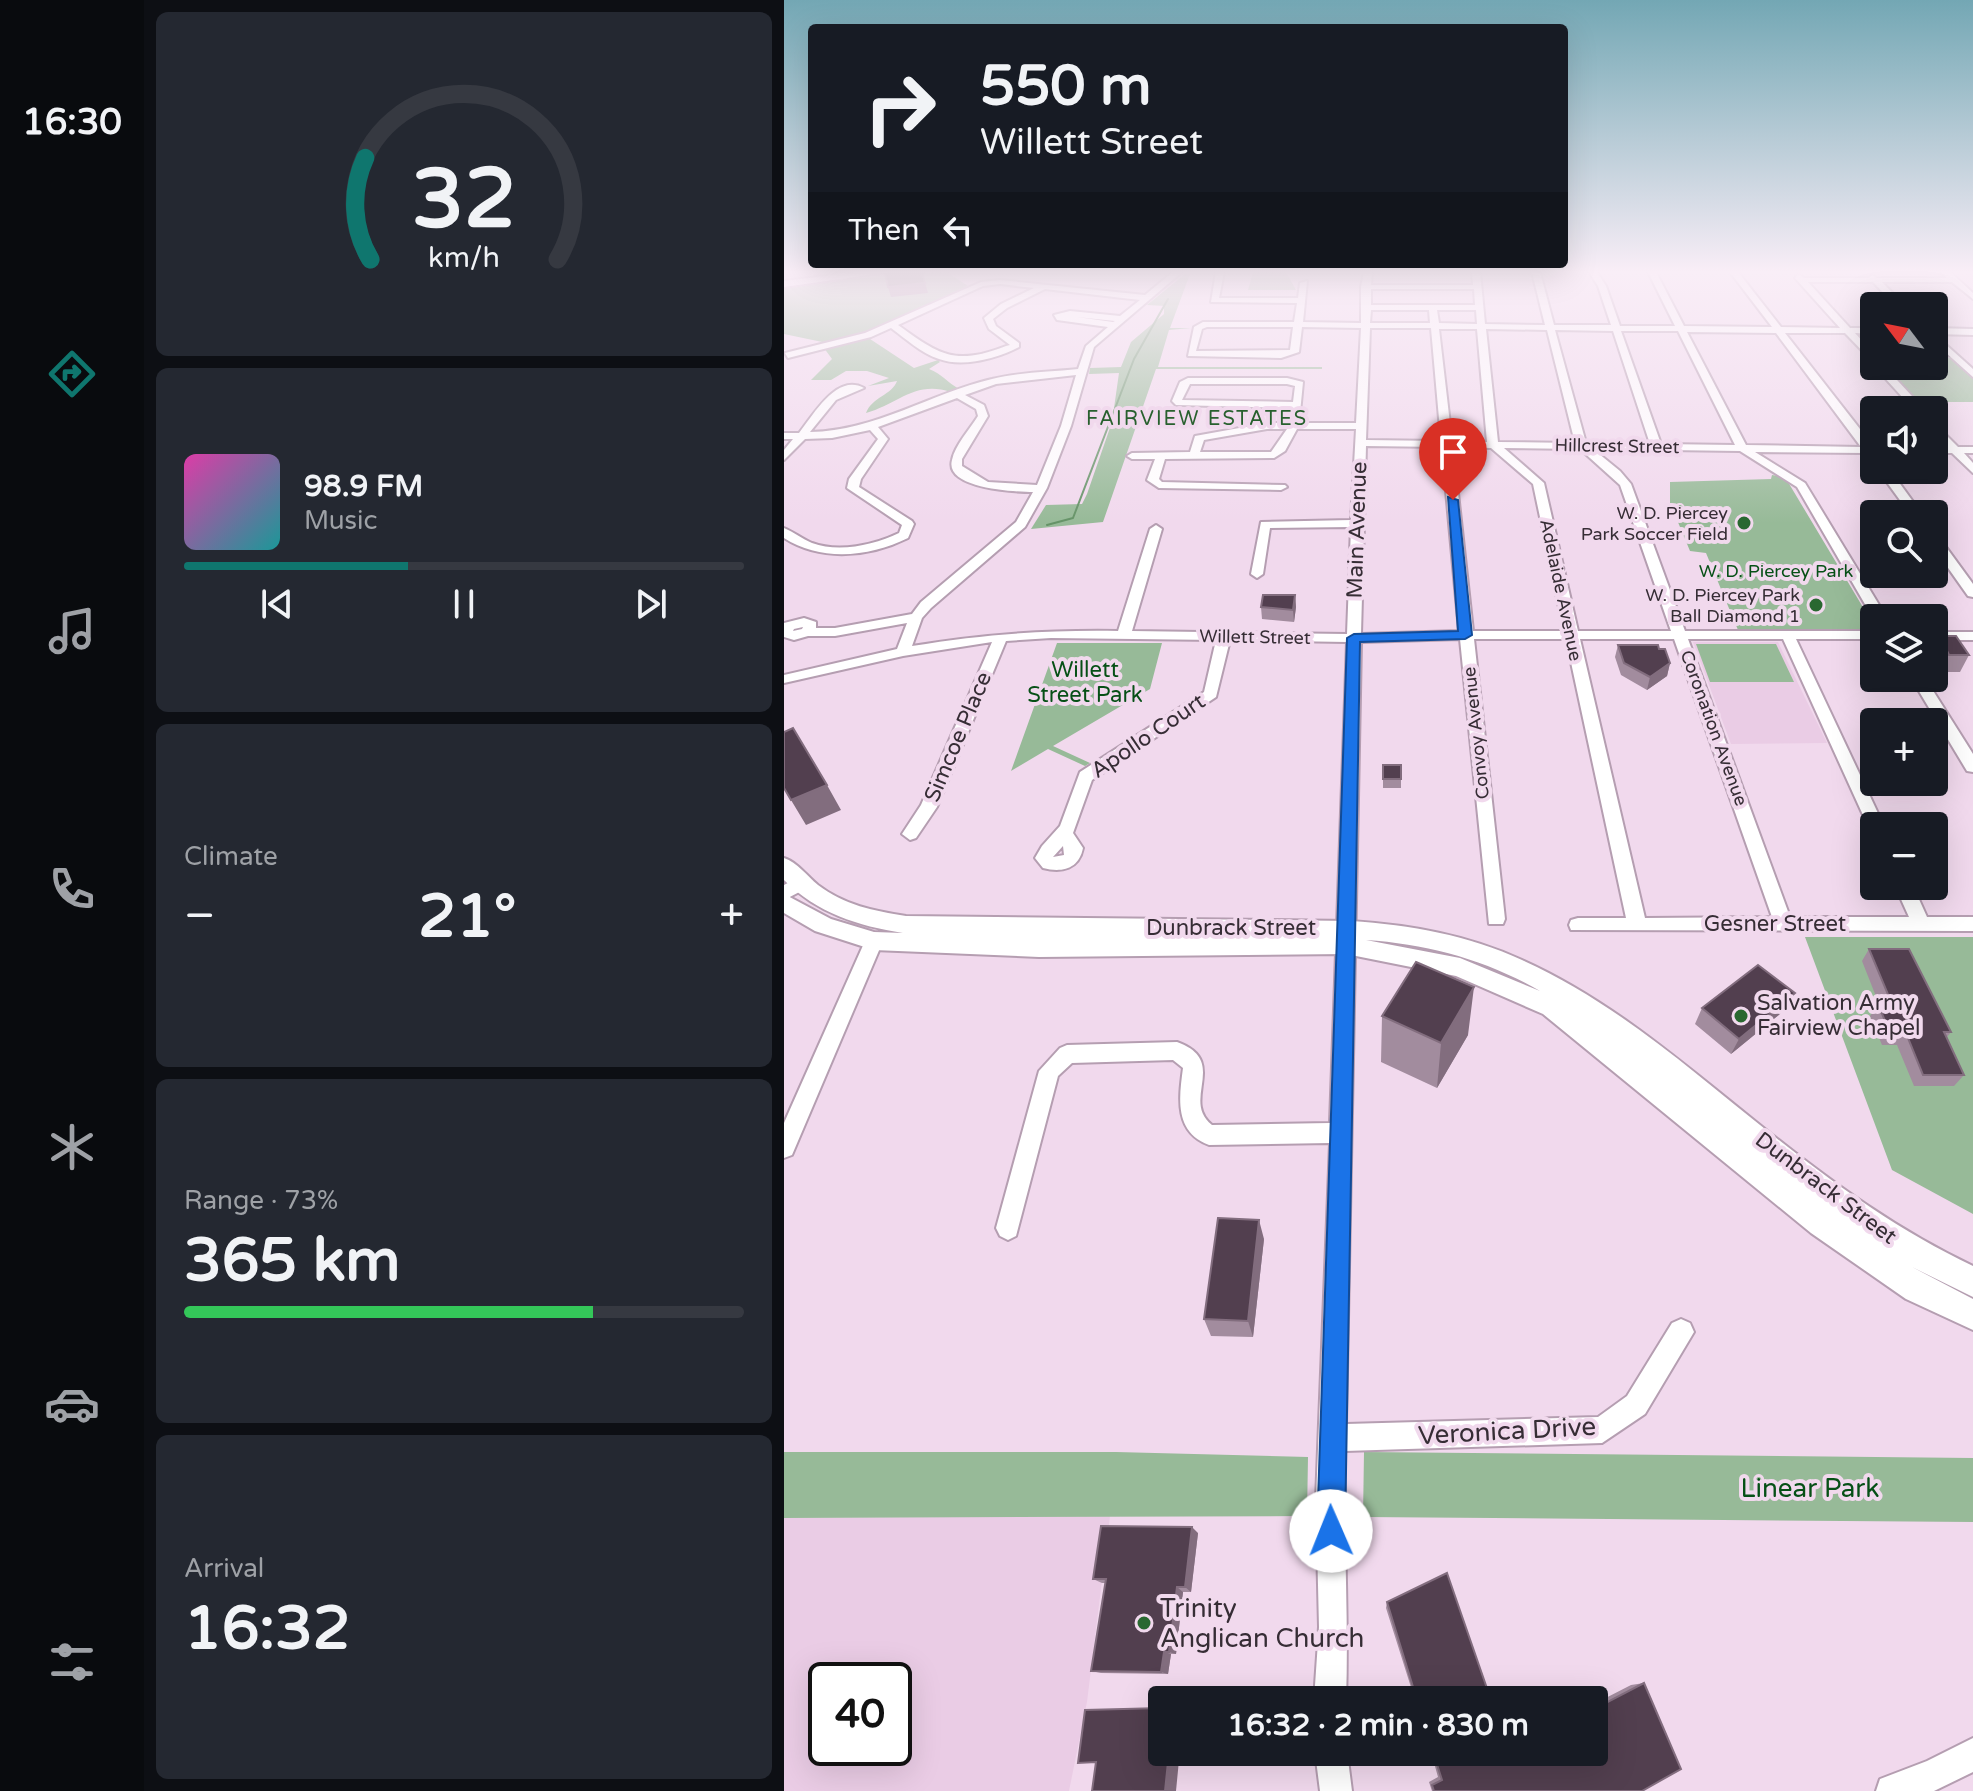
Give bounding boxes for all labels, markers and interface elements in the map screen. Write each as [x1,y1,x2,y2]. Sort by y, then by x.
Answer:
text: 550 m [980,53,1151,120]
icon: right [848,56,952,160]
text: 16:30 [22,101,122,144]
text: Willett Street [980,121,1203,164]
text: 32 [412,149,516,249]
icon: left [936,208,980,252]
text: Then [848,212,920,249]
text: km/h [428,241,500,275]
north arrow [1860,292,1948,380]
map controls [1860,292,1948,900]
icon: directions [44,346,100,402]
button: sound [1860,396,1948,484]
district label: FAIRVIEW ESTATES [1086,407,1308,431]
pin [1419,418,1487,500]
icon: arrive [1431,430,1475,474]
street label: Hillcrest Street [1554,434,1680,458]
street label: Main Avenue [1342,461,1372,599]
text: 98.9 FM [304,468,423,505]
button: search [1860,500,1948,588]
place label: W. D. Piercey Park Soccer Field [1581,502,1728,545]
text: Music [304,505,377,536]
marker: W. D. Piercey Park Soccer Field [1735,514,1753,532]
street label: Adelaide Avenue [1535,517,1587,663]
park label: W. D. Piercey Park [1699,560,1854,582]
icon: previous [255,582,299,626]
icon: pause [442,582,486,626]
icon: next [629,582,673,626]
place label: W. D. Piercey Park Ball Diamond 1 [1645,584,1800,627]
marker: W. D. Piercey Park Ball Diamond 1 [1807,596,1825,614]
icon: music [44,603,100,659]
button: layers [1860,604,1948,692]
street label: Willett Street [1199,625,1311,649]
street label: Coronation Avenue [1676,647,1752,809]
park label: Willett Street Park [1027,657,1143,708]
street label: Convoy Avenue [1458,666,1494,800]
street label: Simcoe Place [919,668,997,806]
street label: Apollo Court [1086,688,1210,784]
button: + [1860,708,1948,796]
button: − [1860,812,1948,900]
text: Climate [184,841,278,872]
icon: phone [44,861,100,917]
text: 21° [418,881,516,953]
text: − [184,890,215,943]
text: + [719,890,744,943]
street label: Gesner Street [1704,911,1846,937]
street label: Dunbrack Street [1146,915,1316,941]
place label: Salvation Army Fairview Chapel [1757,990,1920,1041]
marker: Salvation Army Fairview Chapel [1732,1007,1750,1025]
icon: climate [44,1119,100,1175]
street label: Dunbrack Street [1750,1126,1902,1250]
text: Range · 73% [184,1185,338,1216]
text: 365 km [184,1225,400,1297]
icon: car [44,1376,100,1432]
street label: Veronica Drive [1417,1411,1597,1451]
park label: Linear Park [1741,1473,1879,1504]
position arrow [1289,1489,1373,1573]
text: Arrival [184,1553,264,1584]
text: 16:32 [184,1593,350,1665]
place label: Trinity Anglican Church [1160,1593,1364,1654]
marker: Trinity Anglican Church [1135,1614,1153,1632]
icon: filters [44,1634,100,1690]
speed limit sign: 40 [808,1662,912,1766]
text: 16:32 · 2 min · 830 m [1227,1707,1529,1744]

